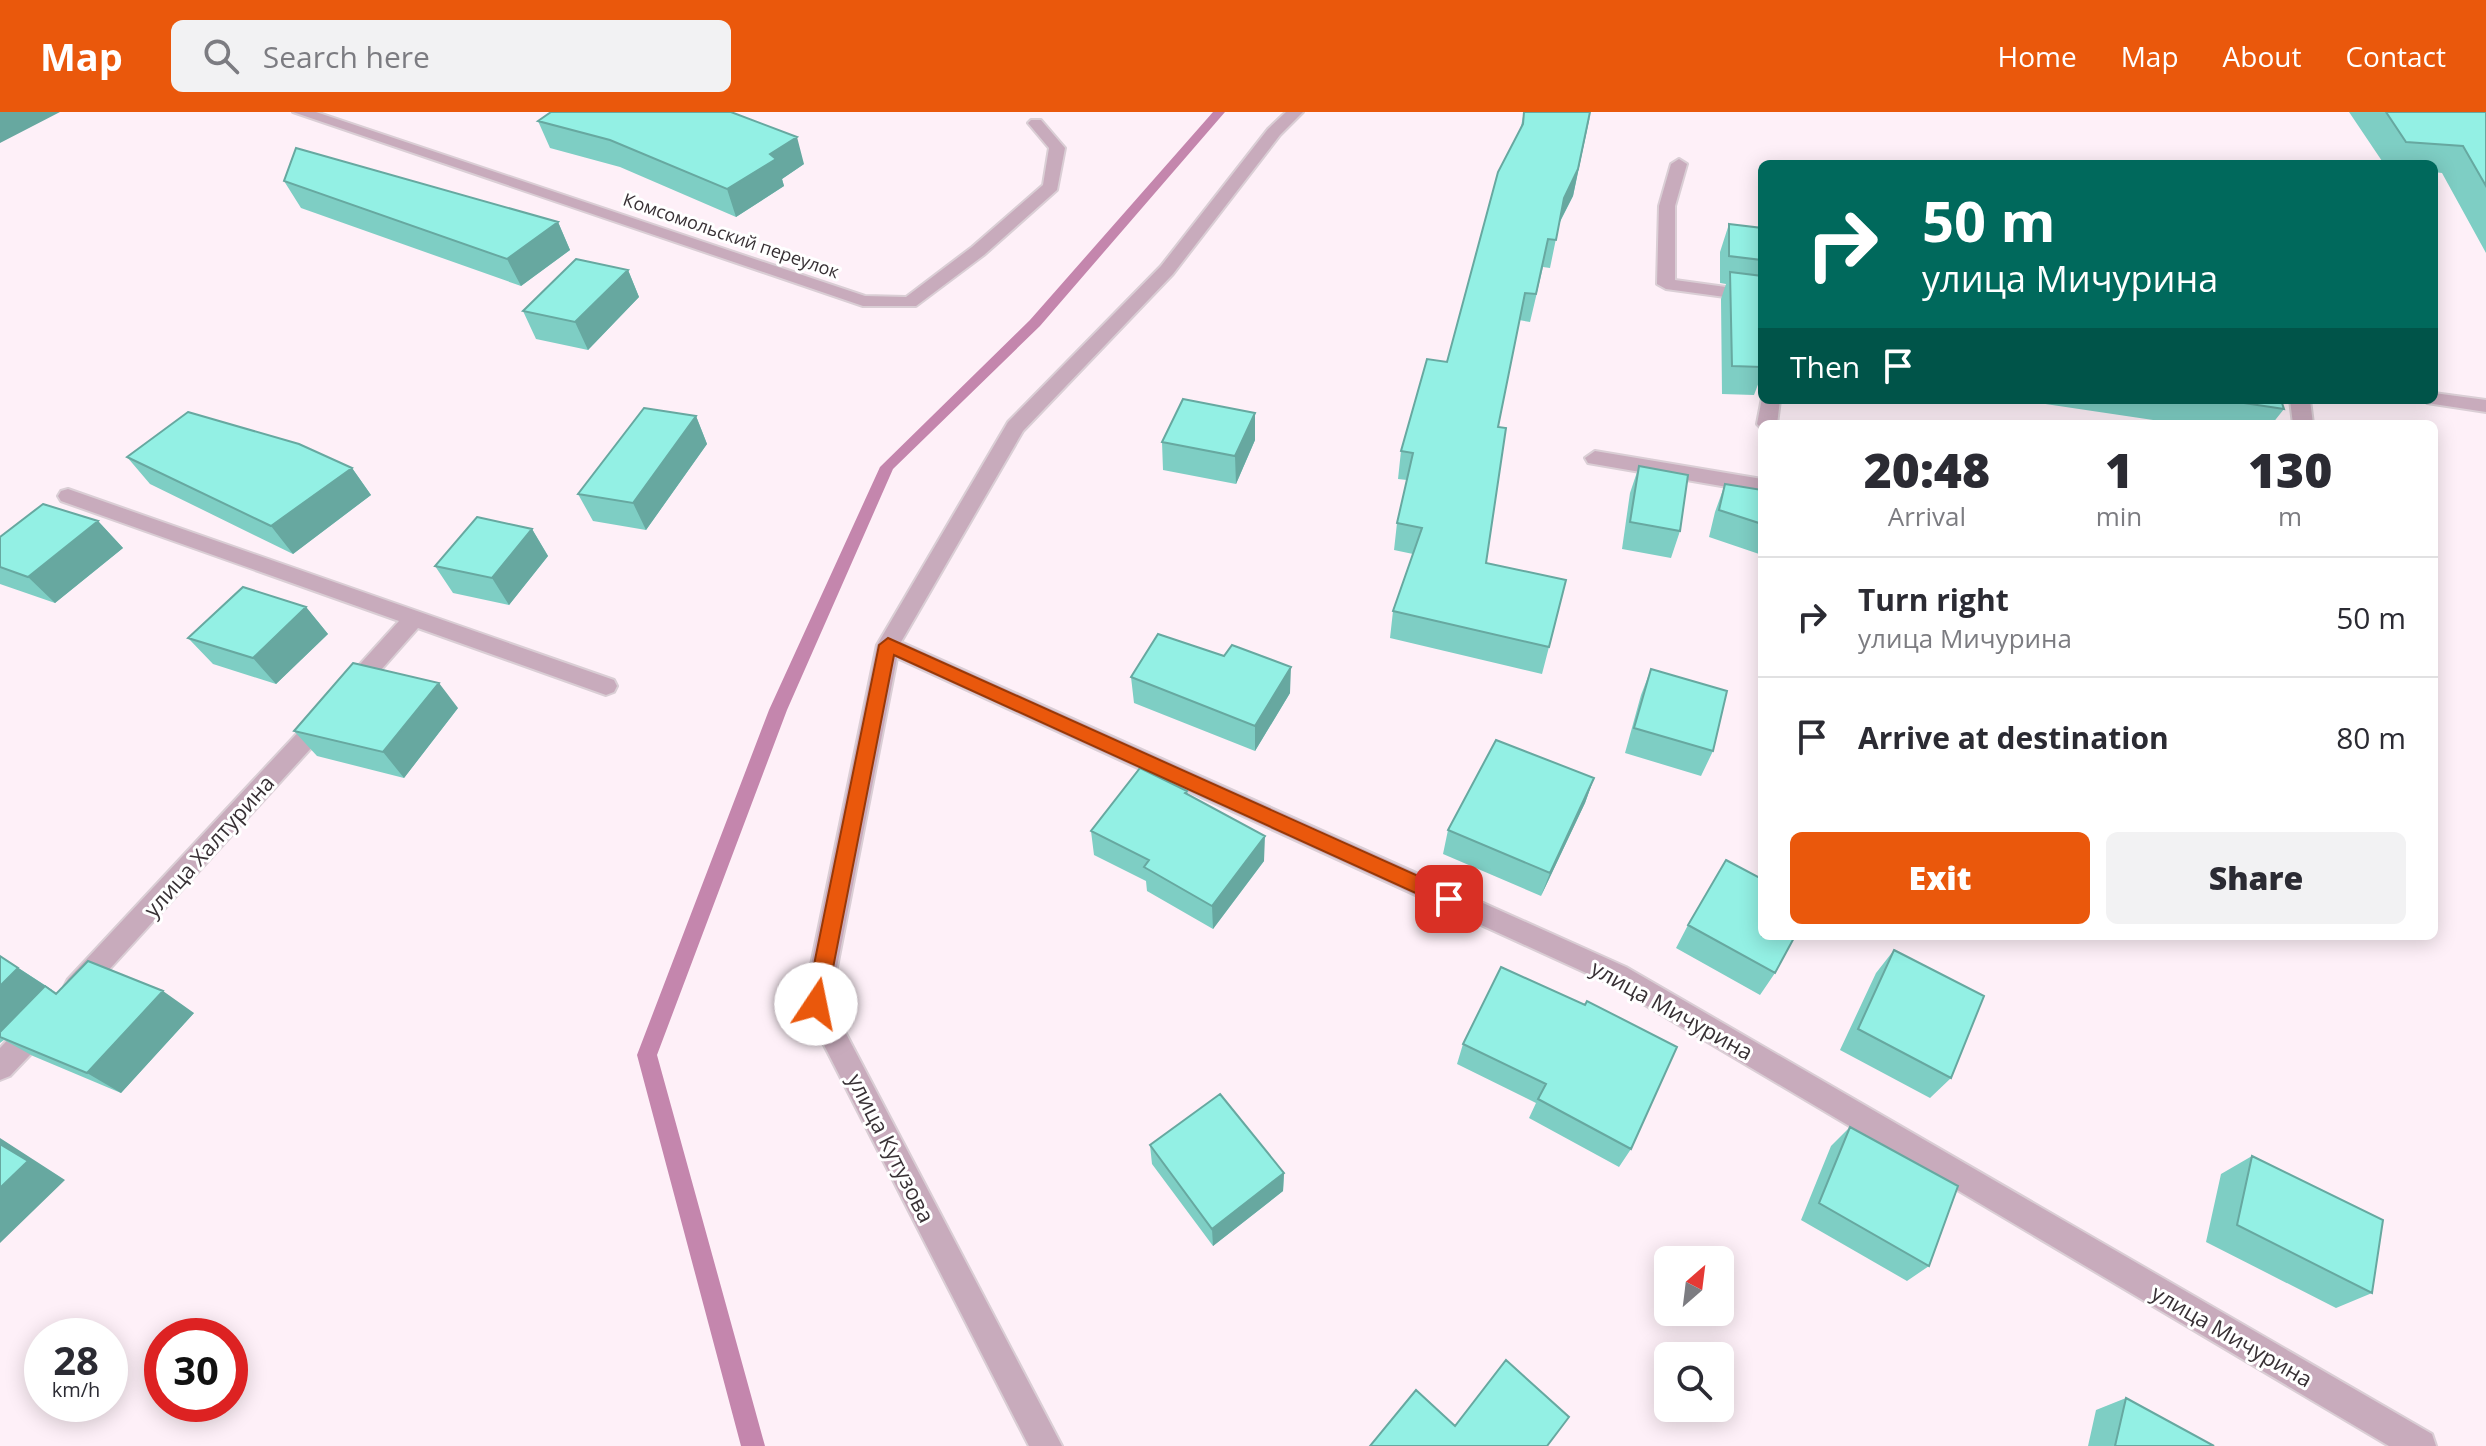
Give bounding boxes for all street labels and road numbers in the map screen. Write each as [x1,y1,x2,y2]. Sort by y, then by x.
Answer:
street label: Комсомольский переулок [620,187,843,284]
street label: улица Халтурина [136,768,280,923]
street label: улица Мичурина [1586,952,1759,1066]
street label: улица Кутузова [841,1068,942,1227]
street label: улица Мичурина [2147,1277,2318,1393]

